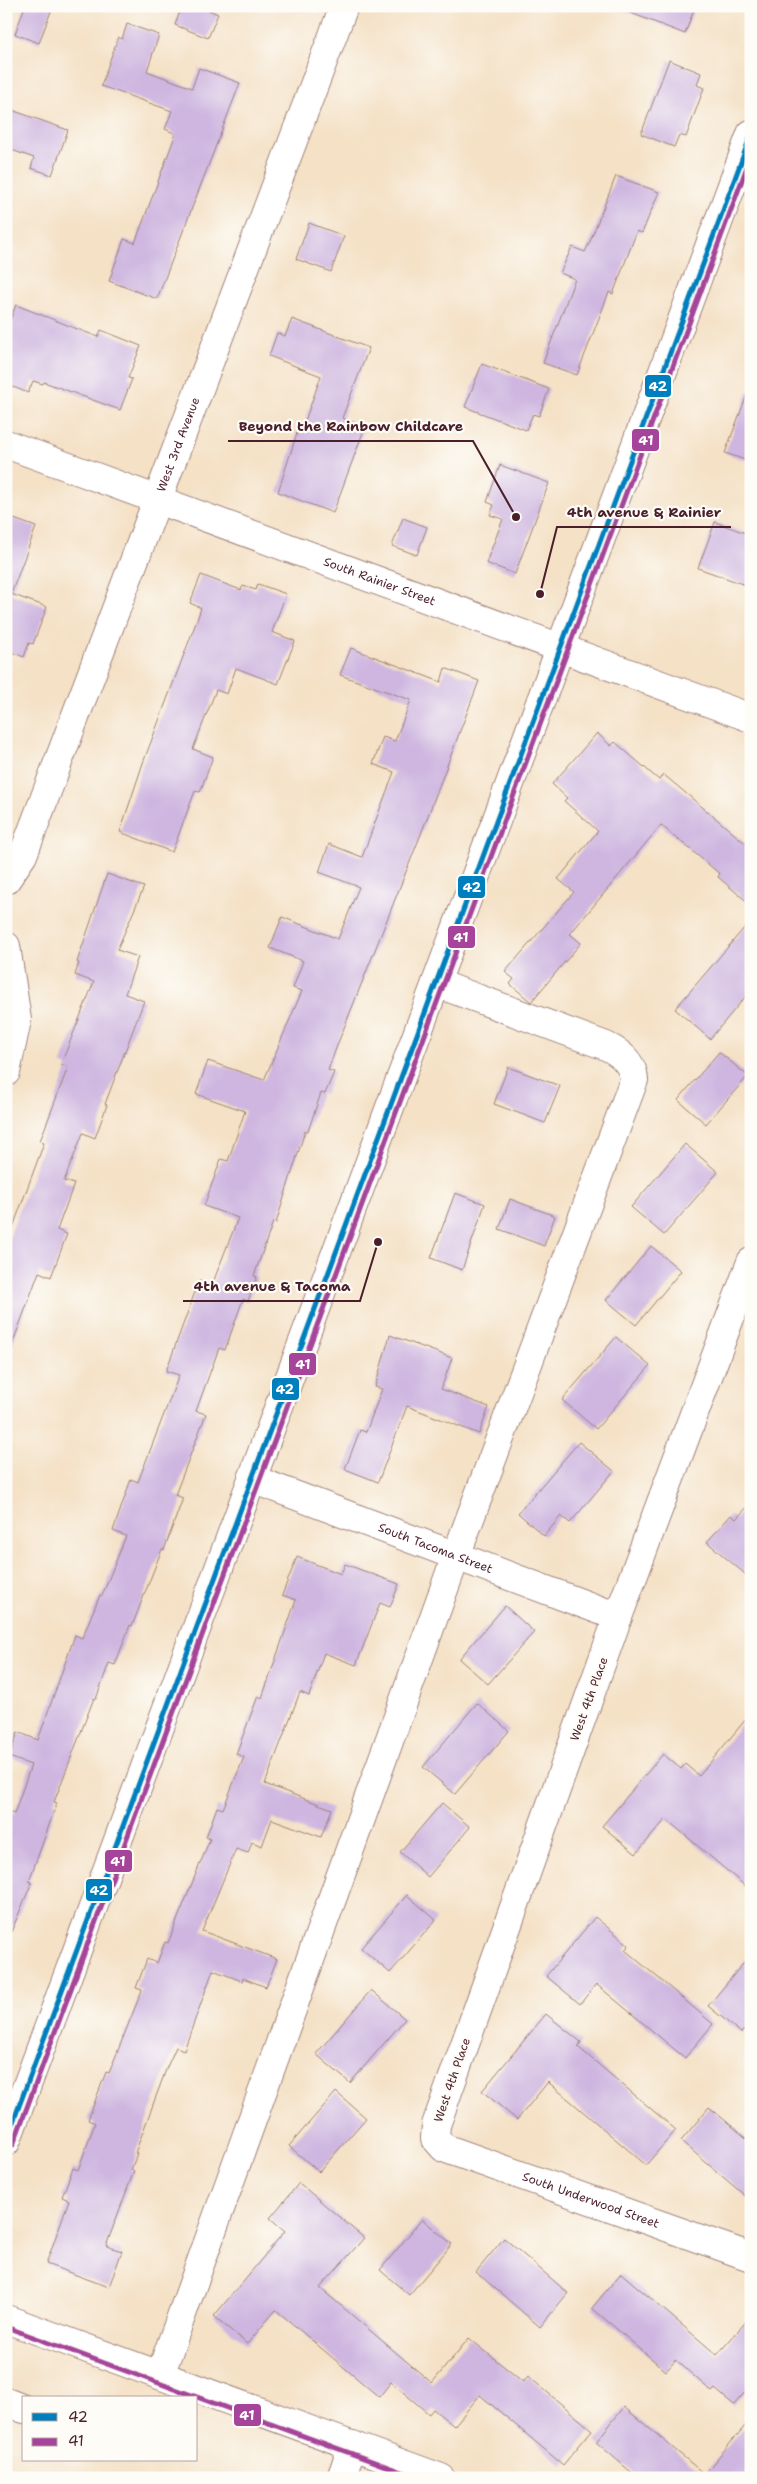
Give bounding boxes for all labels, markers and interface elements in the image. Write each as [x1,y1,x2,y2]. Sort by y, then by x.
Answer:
line badge: 42 [644,374,672,398]
text: 42 [649,377,668,395]
street label: West 3rd Avenue [153,395,203,494]
callout: Beyond the Rainbow Childcare [228,412,473,441]
text: Beyond the Rainbow Childcare [239,417,463,435]
line badge: 41 [631,428,660,452]
text: 41 [638,431,654,449]
callout: 4th avenue & Rainier [557,498,731,527]
text: 4th avenue & Rainier [567,503,722,521]
street label: South Rainier Street [321,553,438,609]
line badge: 42 [457,875,486,899]
text: 42 [463,878,482,896]
line badge: 41 [447,925,476,949]
text: 41 [453,928,469,946]
callout: 4th avenue & Tacoma [183,1272,360,1301]
text: 4th avenue & Tacoma [193,1277,351,1295]
line badge: 41 [288,1352,317,1376]
text: 41 [295,1355,311,1373]
line badge: 42 [271,1377,300,1401]
text: 42 [276,1380,295,1398]
street label: South Tacoma Street [376,1519,495,1577]
street label: West 4th Place [566,1655,612,1743]
line badge: 41 [104,1849,133,1873]
text: 41 [110,1852,126,1870]
line badge: 42 [85,1878,113,1902]
text: 42 [90,1881,109,1899]
street label: West 4th Place [430,2035,474,2124]
street label: South Underwood Street [520,2168,661,2232]
legend [22,2396,198,2462]
line badge: 41 [233,2403,262,2427]
text: 41 [239,2406,255,2424]
text: 42 [68,2407,88,2427]
text: 41 [68,2431,84,2451]

